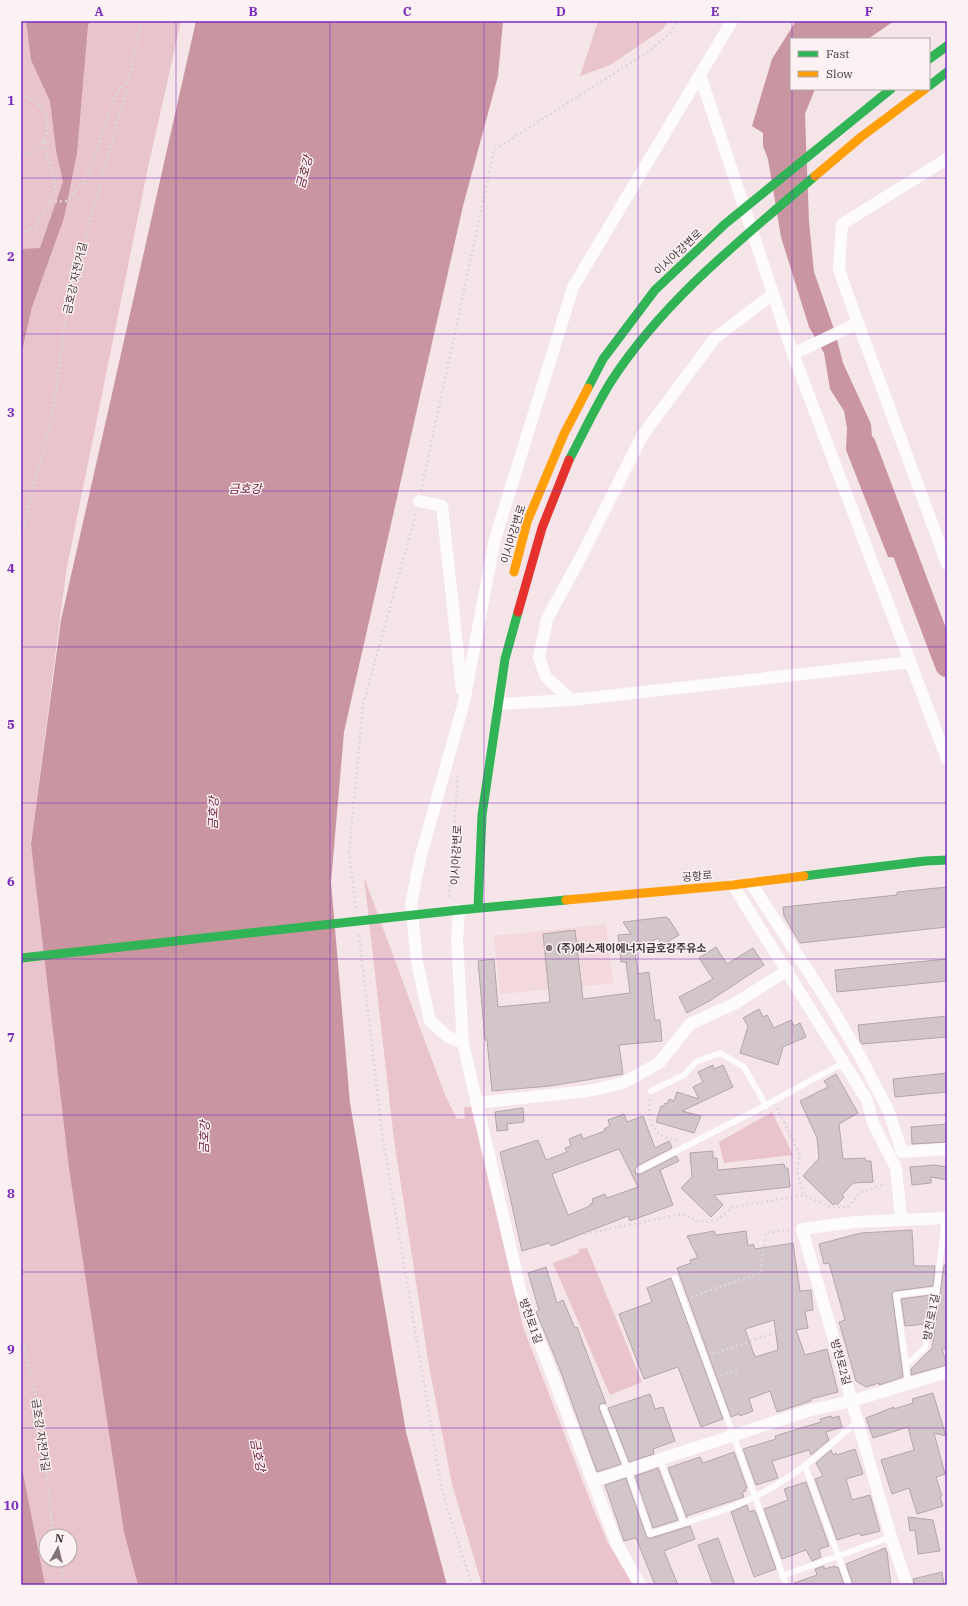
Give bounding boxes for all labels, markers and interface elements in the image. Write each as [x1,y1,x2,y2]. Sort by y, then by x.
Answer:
text: A [94,3,104,20]
text: B [248,3,258,20]
text: C [403,3,412,20]
text: D [556,3,566,20]
text: E [711,3,719,20]
text: F [865,3,873,20]
legend [790,38,930,90]
text: Fast [826,46,850,61]
text: Slow [826,66,853,81]
text: 1 [7,92,15,109]
water label: 금호강 [292,152,316,190]
street label: 이시아강변로 [651,226,705,278]
street label: 금호강 자전거길 [60,241,90,315]
text: 2 [7,248,15,265]
text: 3 [7,404,15,421]
water label: 금호강 [228,481,264,496]
street label: 이시아강변로 [497,503,529,565]
text: 4 [7,560,15,577]
text: 5 [7,716,15,733]
water label: 금호강 [205,794,221,830]
street label: 이시아강변로 [447,824,465,886]
street label: 공항로 [681,868,713,884]
text: 6 [7,873,15,890]
place label: (주)에스제이에너지금호강주유소 [557,941,707,955]
marker: (주)에스제이에너지금호강주유소 [544,943,554,953]
text: 7 [7,1029,15,1046]
water label: 금호강 [196,1118,212,1154]
text: 8 [7,1185,15,1202]
street label: 방천로1길 [920,1293,942,1341]
street label: 방천로1길 [516,1296,546,1346]
street label: 방천로2길 [828,1337,854,1387]
text: 9 [7,1341,15,1358]
street label: 금호강 자전거길 [29,1398,53,1472]
water label: 금호강 [247,1437,269,1475]
text: 10 [3,1497,19,1514]
north arrow [38,1528,78,1568]
text: N [54,1531,65,1546]

